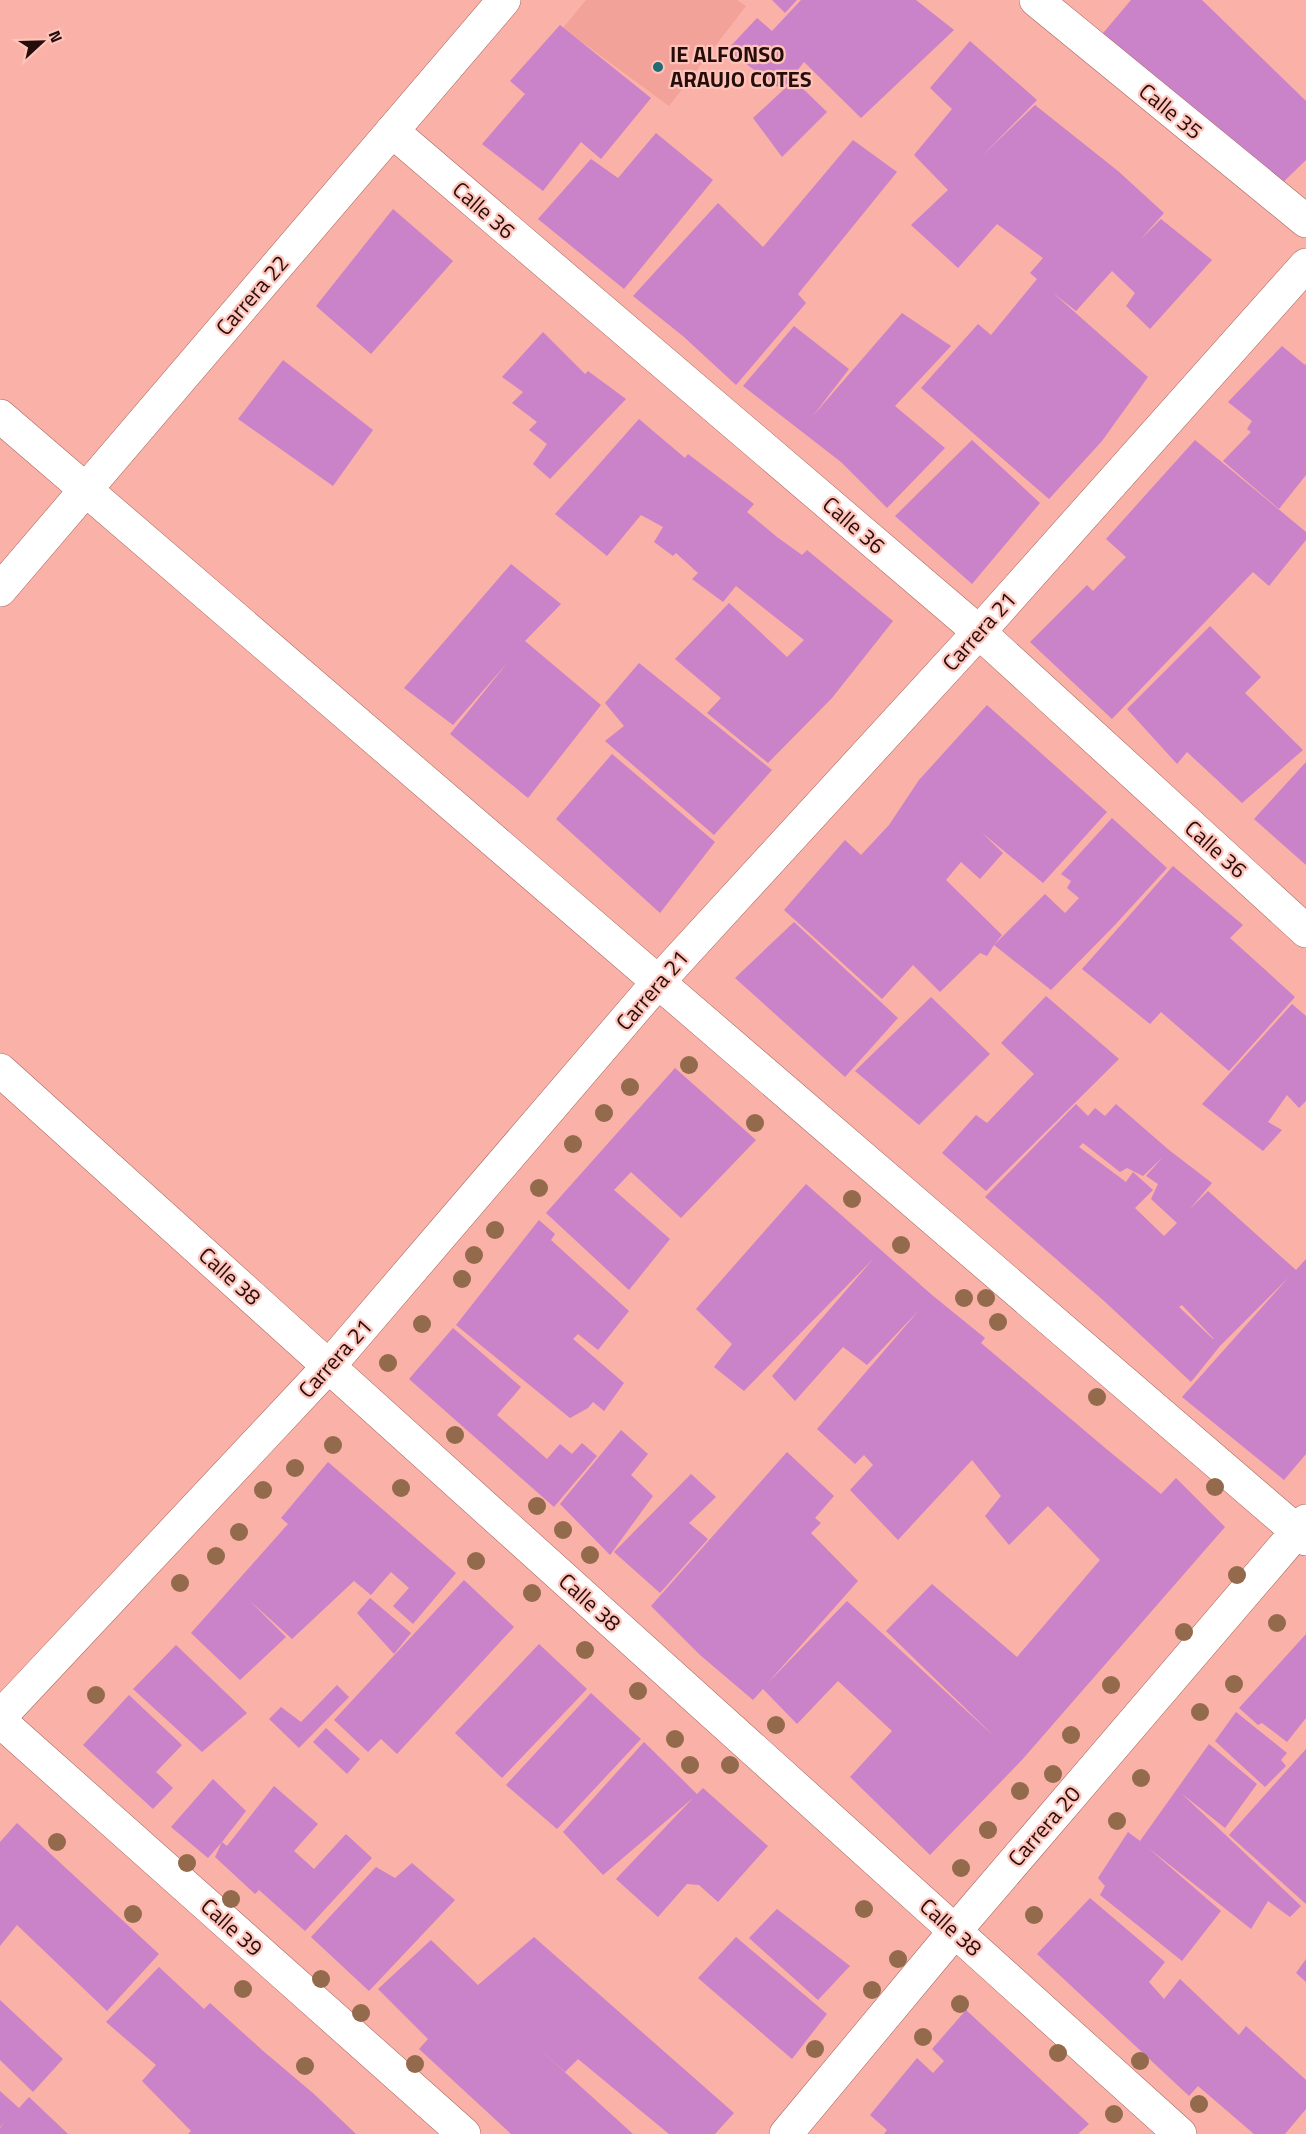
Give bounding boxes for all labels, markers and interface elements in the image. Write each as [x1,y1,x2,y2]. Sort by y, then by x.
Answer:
north arrow [12,12,72,72]
text: N [43,27,69,46]
place label: IE ALFONSO ARAUJO COTES [670,37,812,96]
marker: IE ALFONSO ARAUJO COTES [651,60,665,74]
street label: Calle 35 [1132,75,1210,147]
street label: Calle 36 [445,173,523,247]
street label: Carrera 22 [207,247,297,343]
street label: Calle 36 [815,488,893,562]
street label: Carrera 21 [934,584,1024,678]
street label: Calle 36 [1177,812,1255,886]
street label: Carrera 21 [607,942,697,1038]
street label: Calle 38 [191,1239,269,1313]
street label: Carrera 21 [290,1311,380,1405]
street label: Calle 38 [551,1565,629,1639]
street label: Carrera 20 [999,1778,1089,1874]
street label: Calle 39 [193,1890,271,1964]
street label: Calle 38 [912,1890,990,1964]

